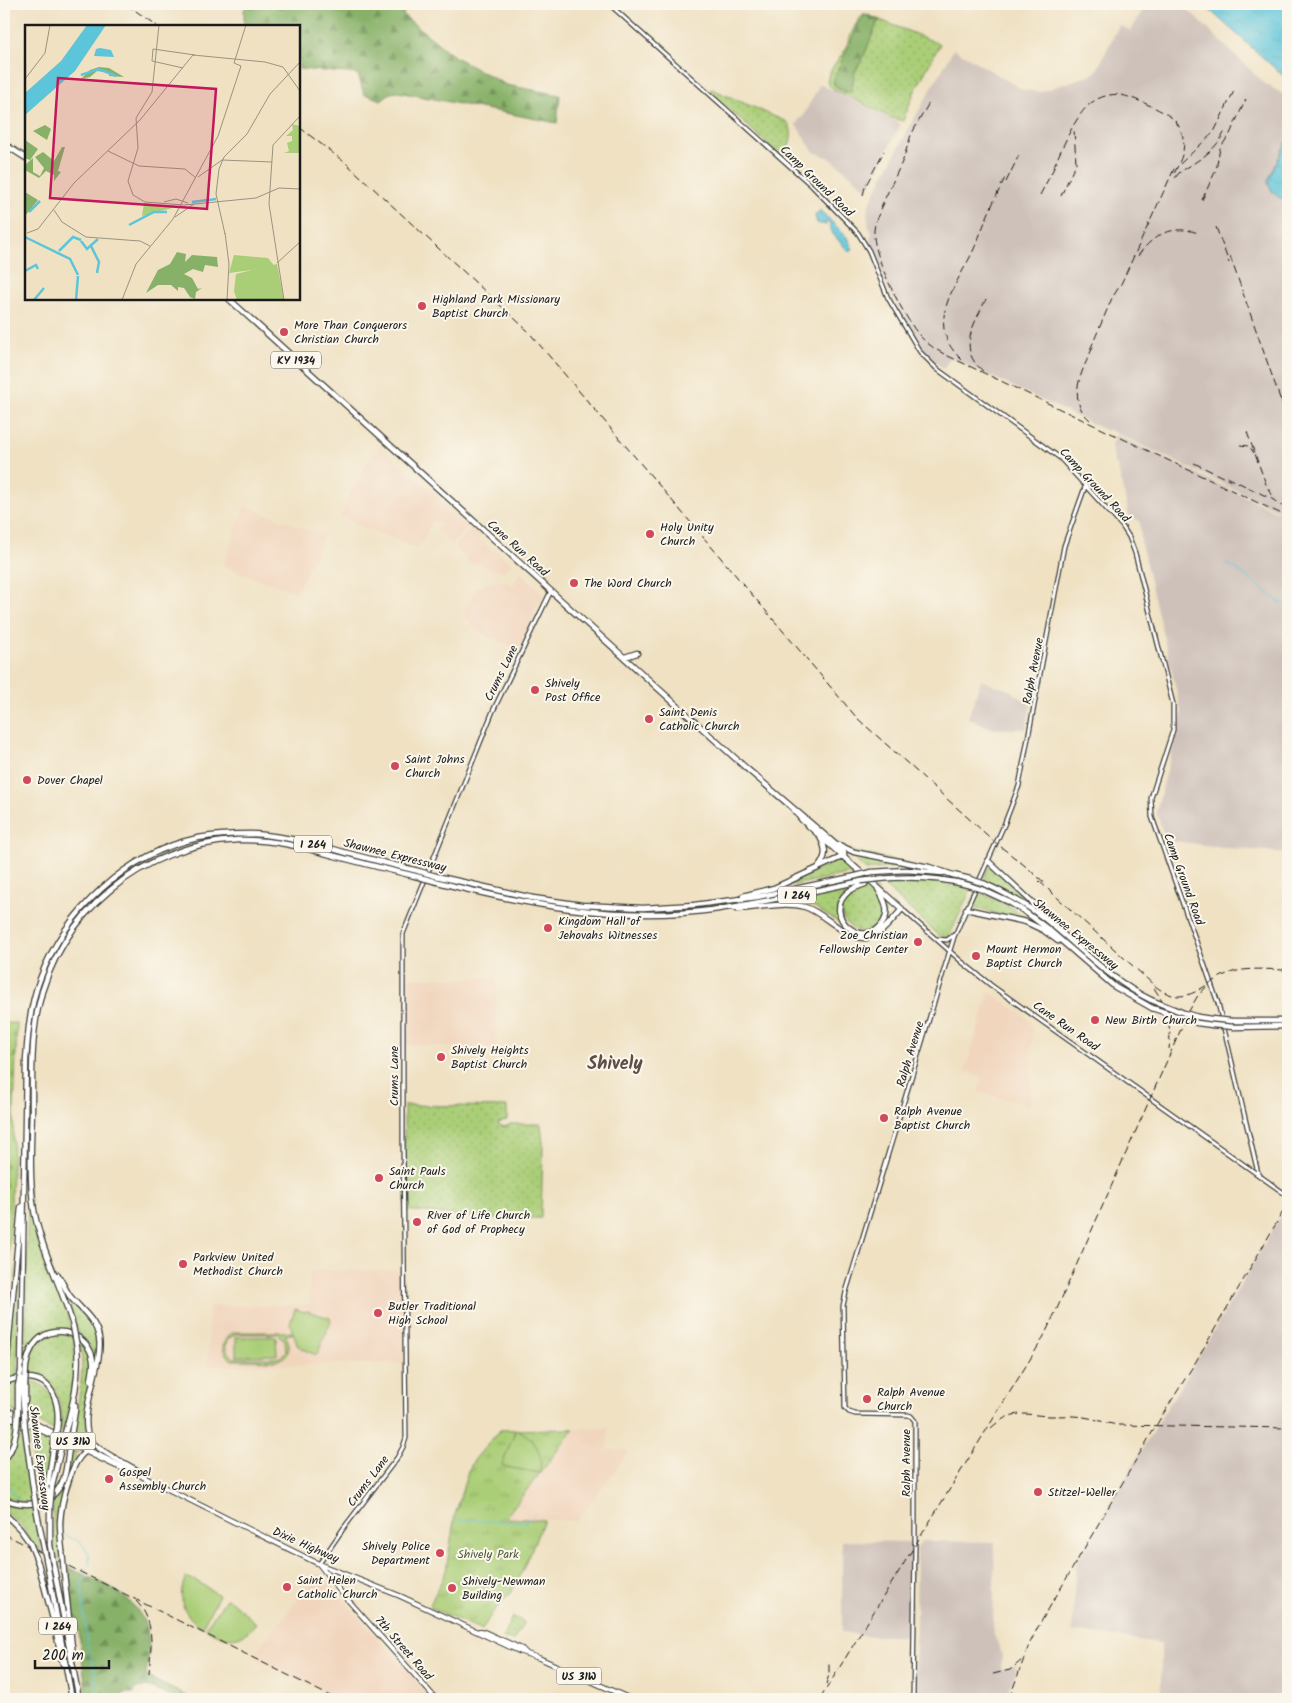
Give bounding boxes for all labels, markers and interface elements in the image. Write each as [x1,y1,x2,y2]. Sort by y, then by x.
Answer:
inset map [25,25,300,300]
street label: Camp Ground Road [775,141,859,222]
place label: Highland Park Missionary Baptist Church [432,290,560,323]
marker: Highland Park Missionary Baptist Church [416,300,428,312]
place label: More Than Conquerors Christian Church [294,316,407,349]
marker: More Than Conquerors Christian Church [278,326,290,338]
road number: KY 1934 [271,352,321,368]
street label: Camp Ground Road [1055,444,1135,528]
street label: Cane Run Road [483,515,554,582]
place label: Holy Unity Church [660,518,714,551]
marker: Holy Unity Church [644,528,656,540]
place label: The Word Church [584,574,672,593]
marker: The Word Church [568,577,580,589]
street label: Ralph Avenue [1018,635,1049,706]
street label: Crums Lane [480,641,523,705]
place label: Shively Post Office [545,674,601,707]
marker: Shively Post Office [529,684,541,696]
place label: Saint Denis Catholic Church [659,703,739,736]
marker: Saint Denis Catholic Church [643,713,655,725]
place label: Saint Johns Church [405,750,465,783]
marker: Saint Johns Church [389,760,401,772]
place label: Dover Chapel [37,771,103,790]
marker: Dover Chapel [21,774,33,786]
street label: Camp Ground Road [1158,830,1209,929]
street label: Shawnee Expressway [341,834,449,878]
road number: I 264 [294,836,332,852]
road number: I 264 [778,886,816,904]
street label: Shawnee Expressway [1029,894,1123,975]
place label: Kingdom Hall of Jehovahs Witnesses [558,912,657,945]
marker: Kingdom Hall of Jehovahs Witnesses [542,922,554,934]
place label: Zoe Christian Fellowship Center [819,926,909,959]
marker: Zoe Christian Fellowship Center [912,936,924,948]
place label: Mount Hermon Baptist Church [986,940,1062,973]
marker: Mount Hermon Baptist Church [970,950,982,962]
street label: Cane Run Road [1029,996,1104,1057]
place label: New Birth Church [1105,1011,1197,1030]
marker: New Birth Church [1089,1014,1101,1026]
street label: Ralph Avenue [891,1018,930,1089]
place label: Shively Heights Baptist Church [451,1041,529,1074]
street label: Crums Lane [385,1045,404,1106]
district label: Shively [587,1050,643,1079]
marker: Shively Heights Baptist Church [435,1051,447,1063]
place label: Ralph Avenue Baptist Church [894,1102,970,1135]
marker: Ralph Avenue Baptist Church [878,1112,890,1124]
place label: Saint Pauls Church [389,1162,446,1195]
marker: Saint Pauls Church [373,1172,385,1184]
place label: River of Life Church of God of Prophecy [427,1206,530,1239]
marker: River of Life Church of God of Prophecy [411,1216,423,1228]
place label: Parkview United Methodist Church [193,1248,283,1281]
marker: Parkview United Methodist Church [177,1258,189,1270]
place label: Butler Traditional High School [388,1297,476,1330]
marker: Butler Traditional High School [372,1307,384,1319]
place label: Ralph Avenue Church [877,1383,945,1416]
marker: Ralph Avenue Church [861,1393,873,1405]
street label: Shawnee Expressway [24,1405,55,1512]
street label: Ralph Avenue [897,1428,916,1497]
road number: US 31W [50,1432,96,1450]
street label: Crums Lane [343,1451,395,1511]
place label: Gospel Assembly Church [119,1463,206,1496]
marker: Gospel Assembly Church [103,1473,115,1485]
place label: Stitzel-Weller [1048,1483,1117,1502]
marker: Stitzel-Weller [1032,1486,1044,1498]
street label: Dixie Highway [269,1522,342,1569]
place label: Shively Police Department [362,1537,431,1570]
park label: Shively Park [457,1545,519,1564]
marker: Shively Police Department [434,1547,446,1559]
place label: Saint Helen Catholic Church [297,1571,377,1604]
place label: Shively-Newman Building [462,1572,545,1605]
marker: Saint Helen Catholic Church [281,1581,293,1593]
marker: Shively-Newman Building [446,1582,458,1594]
street label: 7th Street Road [370,1612,438,1686]
road number: I 264 [39,1618,77,1634]
scale bar [35,1638,109,1670]
text: 200 m [42,1644,84,1668]
road number: US 31W [556,1668,602,1684]

